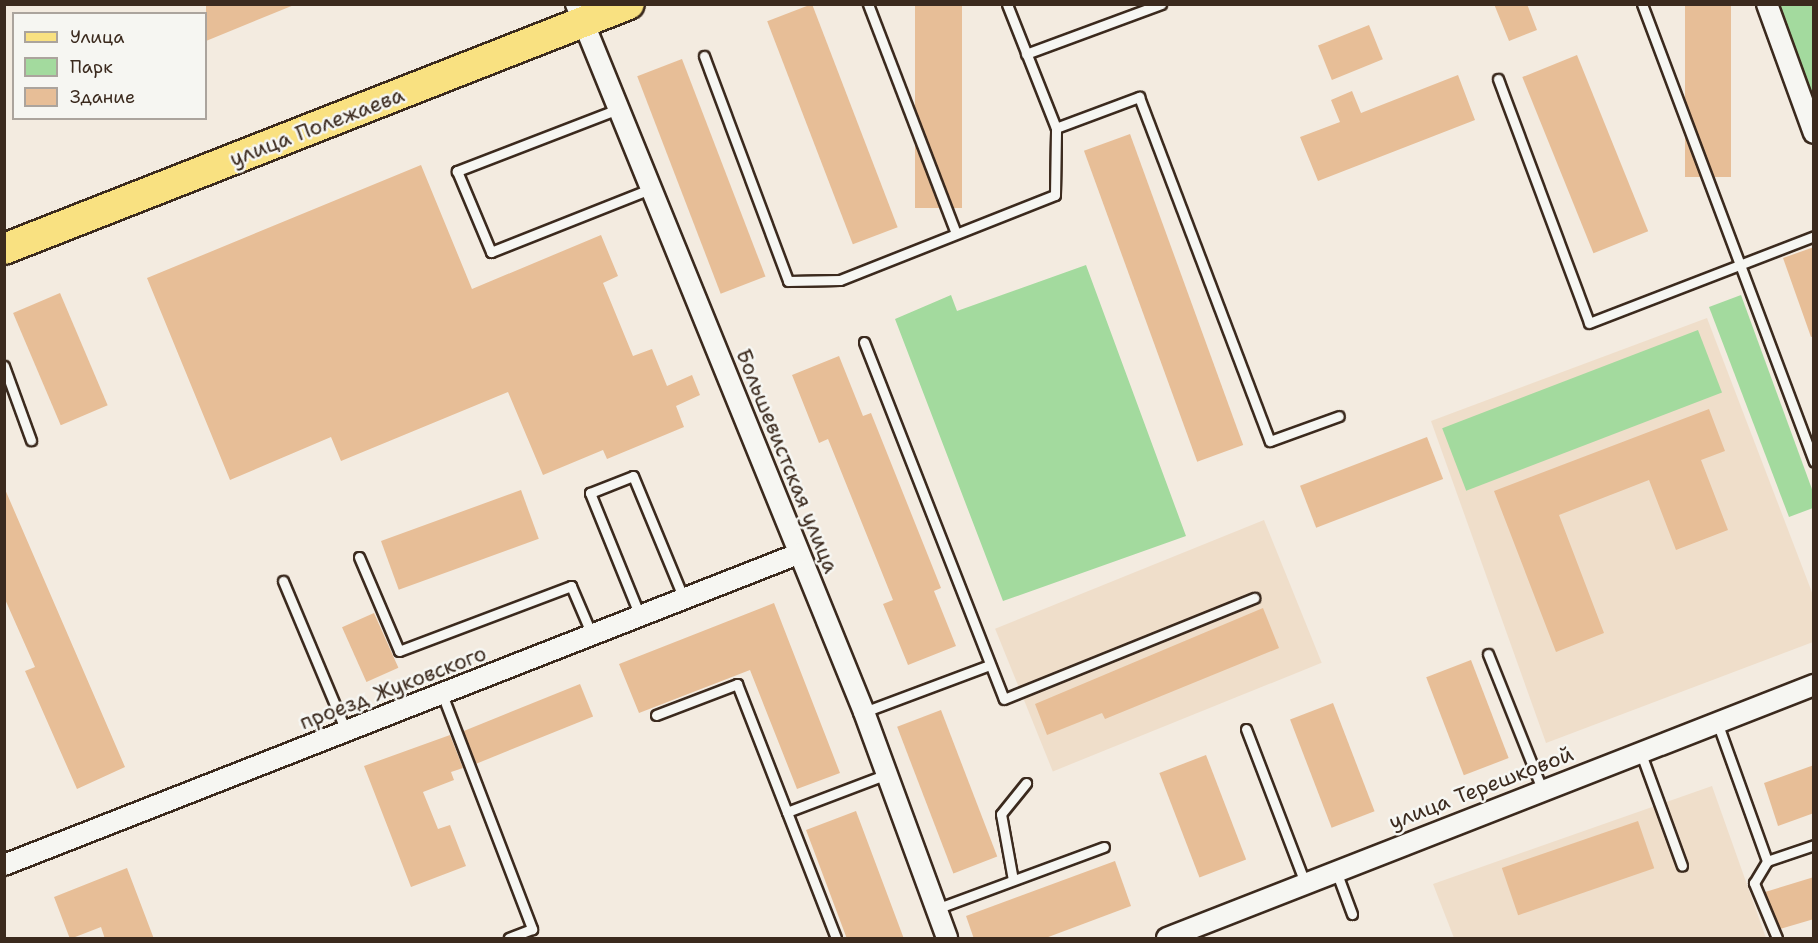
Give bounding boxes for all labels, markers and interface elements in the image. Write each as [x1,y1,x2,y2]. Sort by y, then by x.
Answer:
legend [12,12,207,120]
text: Улица [70,25,124,49]
text: Парк [70,55,113,79]
street label: улица Полежаева [226,82,408,172]
text: Здание [70,85,135,109]
street label: Большевистская улица [730,345,844,577]
street label: проезд Жуковского [296,641,490,735]
street label: улица Терешковой [1385,741,1577,835]

